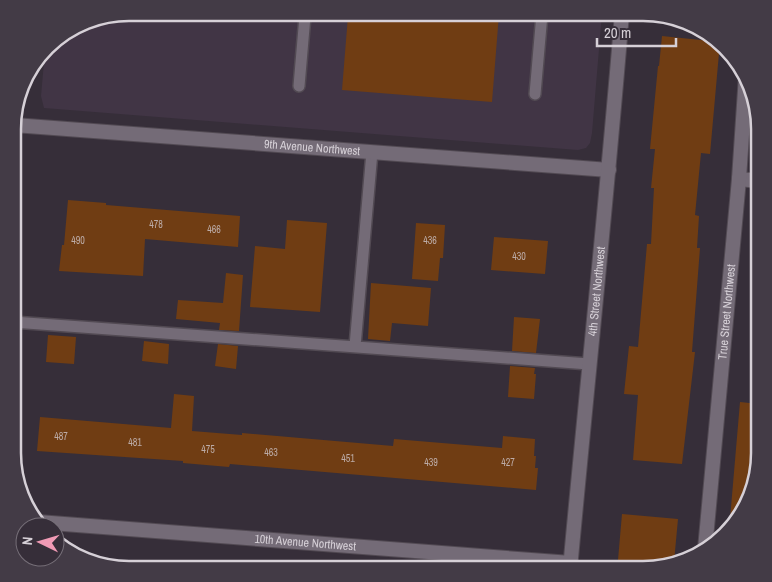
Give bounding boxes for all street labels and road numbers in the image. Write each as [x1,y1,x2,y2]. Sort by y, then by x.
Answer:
street label: 9th Avenue Northwest [264,136,361,159]
street label: 4th Street Northwest [584,246,609,337]
street label: True Street Northwest [714,263,739,361]
street label: 10th Avenue Northwest [254,531,357,554]

